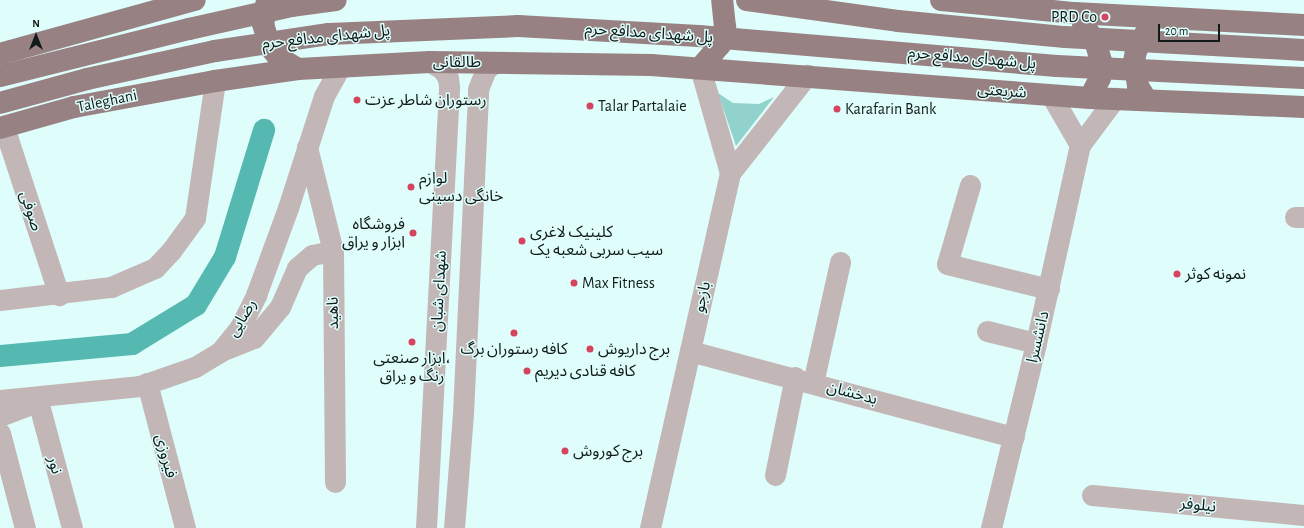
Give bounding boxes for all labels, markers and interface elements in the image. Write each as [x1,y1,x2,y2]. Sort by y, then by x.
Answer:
place label: PRD Co [1051,7,1097,27]
marker: PRD Co [1100,12,1110,22]
north arrow [16,16,56,56]
scale bar [1160,16,1222,42]
text: N [32,18,40,29]
street label: پل شهدای مدافع حرم [584,19,714,47]
street label: پل شهدای مدافع حرم [261,21,391,53]
text: 20 m [1165,25,1188,37]
street label: پل شهدای مدافع حرم [907,43,1037,73]
street label: طالقانی [433,52,481,72]
street label: شریعتی [977,80,1027,102]
street label: Taleghani [75,85,139,117]
place label: رستوران شاطر عزت [365,90,487,110]
marker: رستوران شاطر عزت [352,95,362,105]
place label: Talar Partalaie [598,96,687,116]
place label: Karafarin Bank [845,99,936,119]
marker: Talar Partalaie [585,101,595,111]
marker: Karafarin Bank [832,104,842,114]
place label: لوازم خانگی دسینی [419,168,503,206]
marker: لوازم خانگی دسینی [406,182,416,192]
street label: صوفی [16,189,46,233]
place label: فروشگاه ابزار و یراق [342,214,405,252]
place label: کلینیک لاغری سیب سربی شعبه یک [530,222,663,260]
marker: فروشگاه ابزار و یراق [408,228,418,238]
marker: کلینیک لاغری سیب سربی شعبه یک [517,236,527,246]
street label: شهدای شبان [427,250,451,332]
place label: نمونه کوثر [1185,264,1246,284]
marker: نمونه کوثر [1172,269,1182,279]
place label: Max Fitness [582,273,655,293]
marker: Max Fitness [569,278,579,288]
street label: بازجو [689,280,715,314]
street label: رضایی [223,295,261,341]
street label: ناهید [323,297,343,329]
street label: دانشسرا [1023,309,1053,365]
marker: کافه رستوران برگ [509,328,519,338]
marker: ابزار صنعتی، رنگ و یراق [407,337,417,347]
place label: کافه رستوران برگ [460,339,568,359]
place label: برج داریوش [598,339,670,359]
marker: برج داریوش [585,344,595,354]
place label: ابزار صنعتی، رنگ و یراق [373,348,451,386]
place label: کافه قنادی دیریم [535,361,636,381]
marker: کافه قنادی دیریم [522,366,532,376]
street label: بدخشان [825,377,879,409]
street label: فیروزی [151,432,181,480]
place label: برج کوروش [573,441,643,461]
marker: برج کوروش [560,446,570,456]
street label: نور [43,454,67,476]
street label: نیلوفر [1179,494,1217,516]

